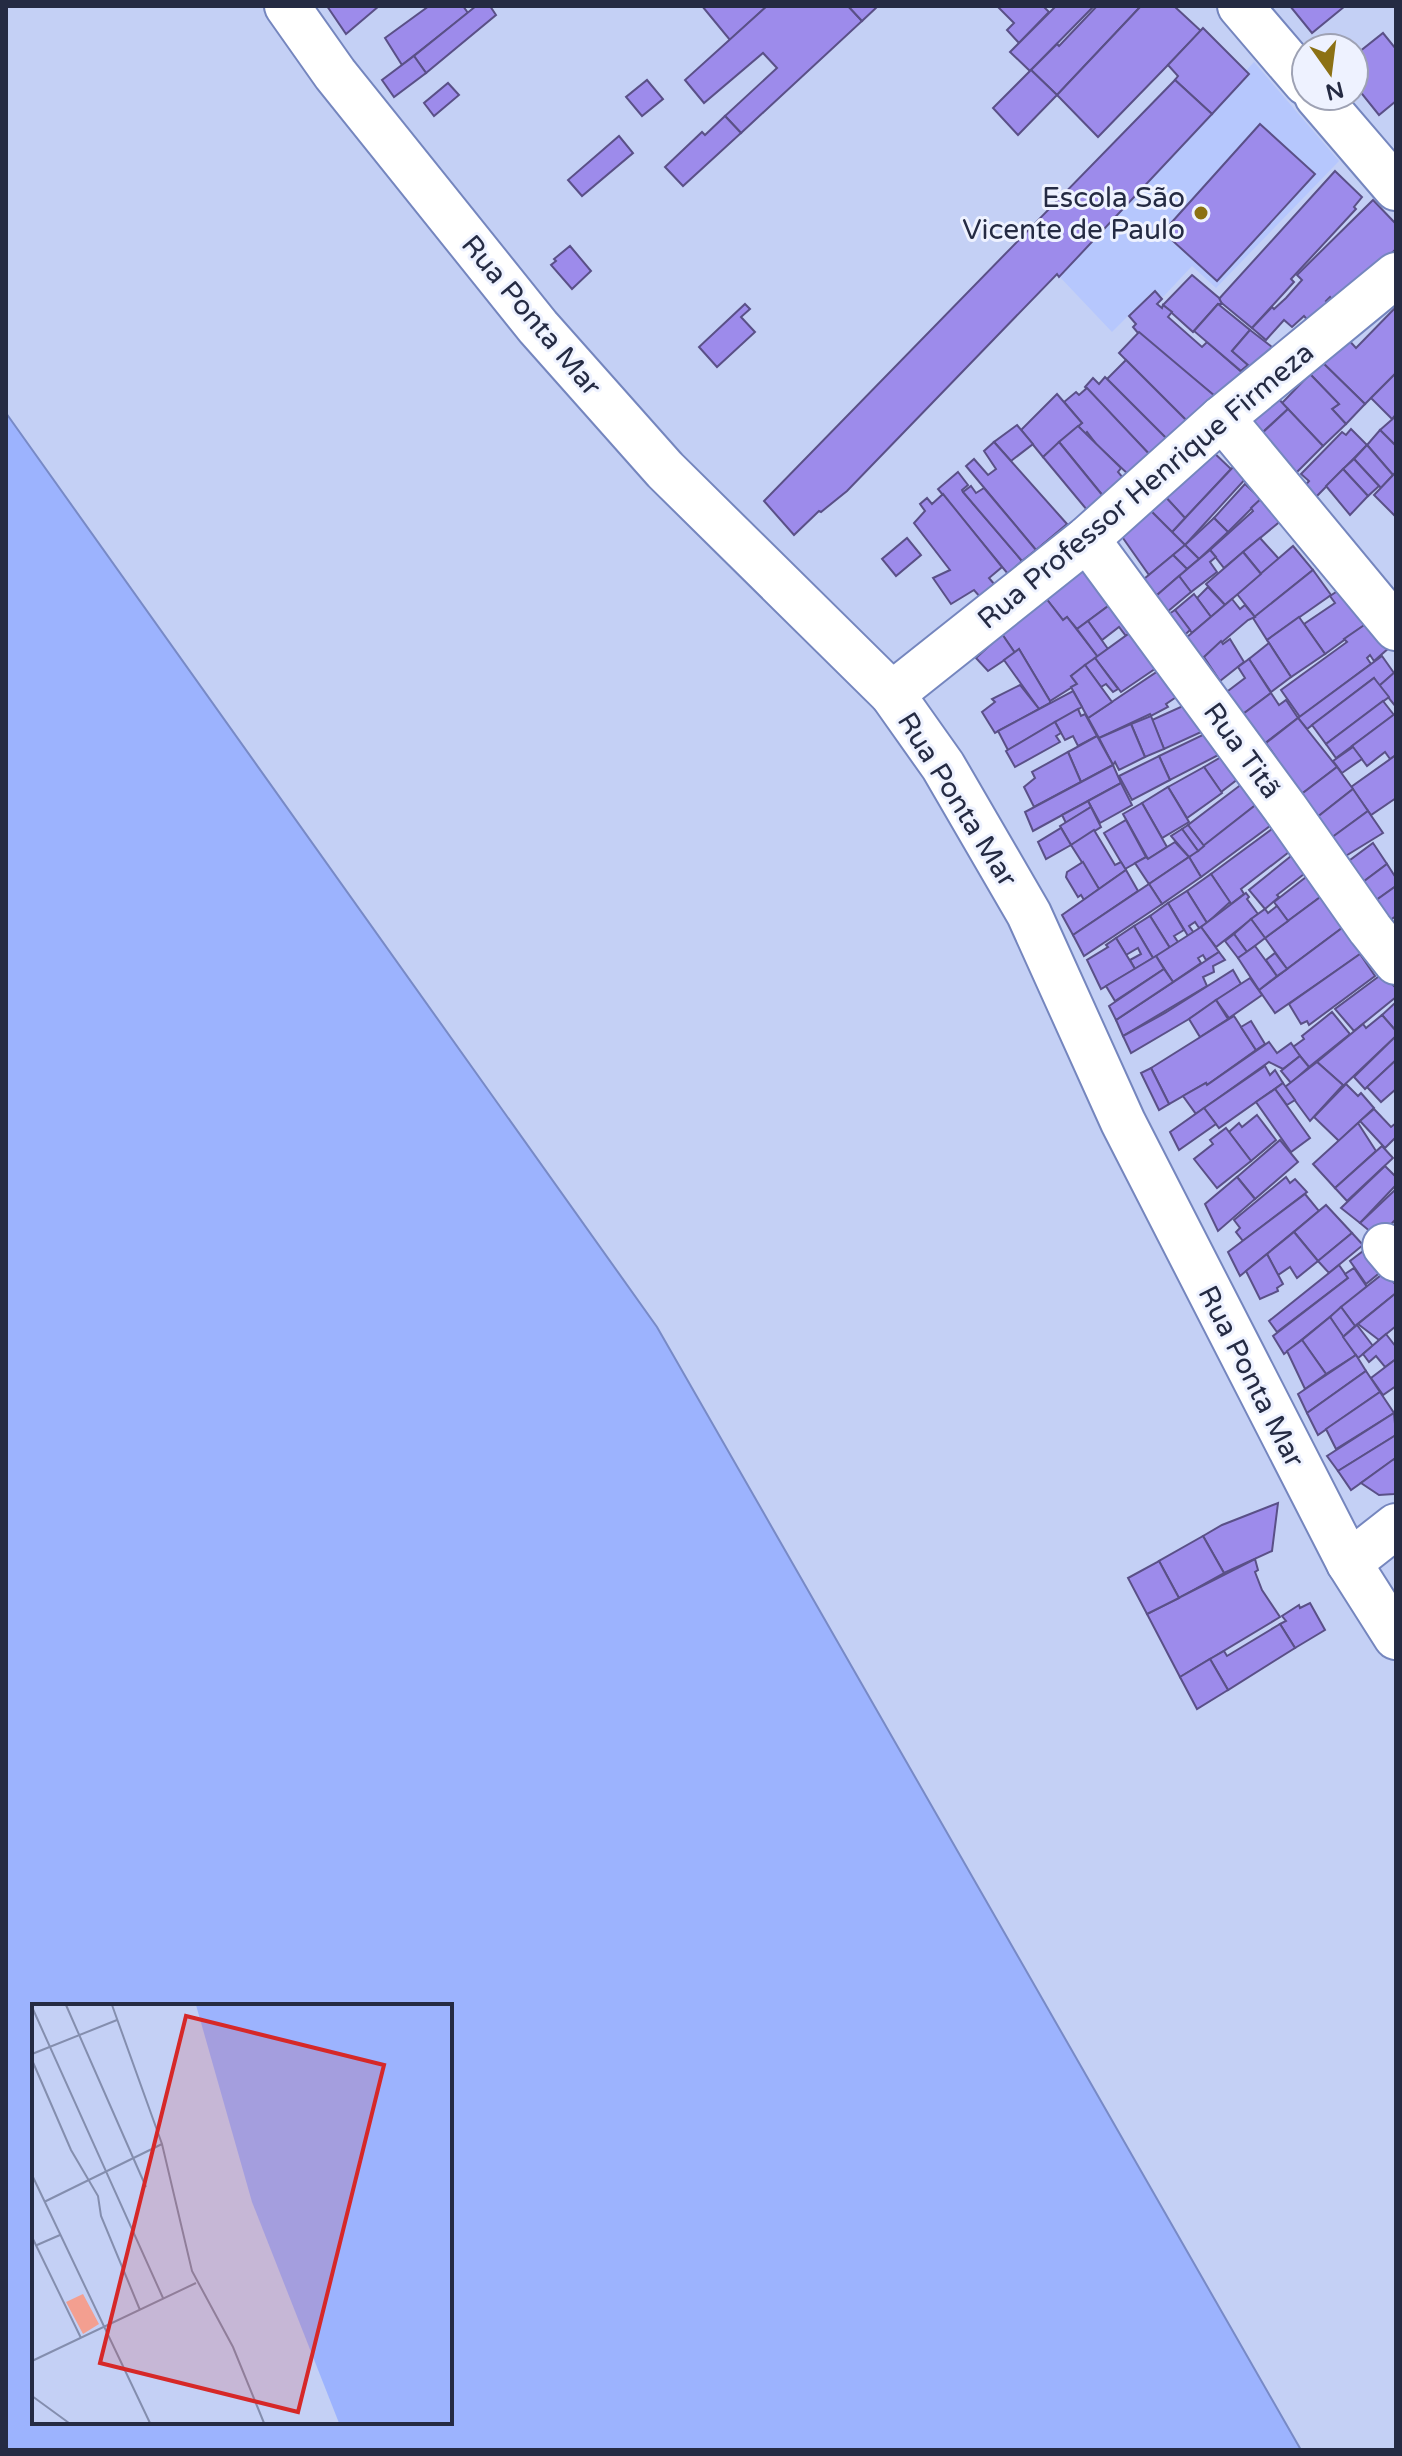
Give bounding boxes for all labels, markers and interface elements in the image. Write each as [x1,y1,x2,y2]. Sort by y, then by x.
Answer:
north arrow [1290,32,1370,112]
text: N [1323,76,1346,105]
place label: Escola São Vicente de Paulo [962,181,1185,247]
marker: Escola São Vicente de Paulo [1192,204,1210,222]
street label: Rua Ponta Mar [454,228,609,403]
street label: Rua Professor Henrique Firmeza [971,335,1321,636]
street label: Rua Titã [1196,696,1288,805]
street label: Rua Ponta Mar [890,706,1025,893]
street label: Rua Ponta Mar [1191,1280,1312,1473]
inset map [32,2004,452,2424]

